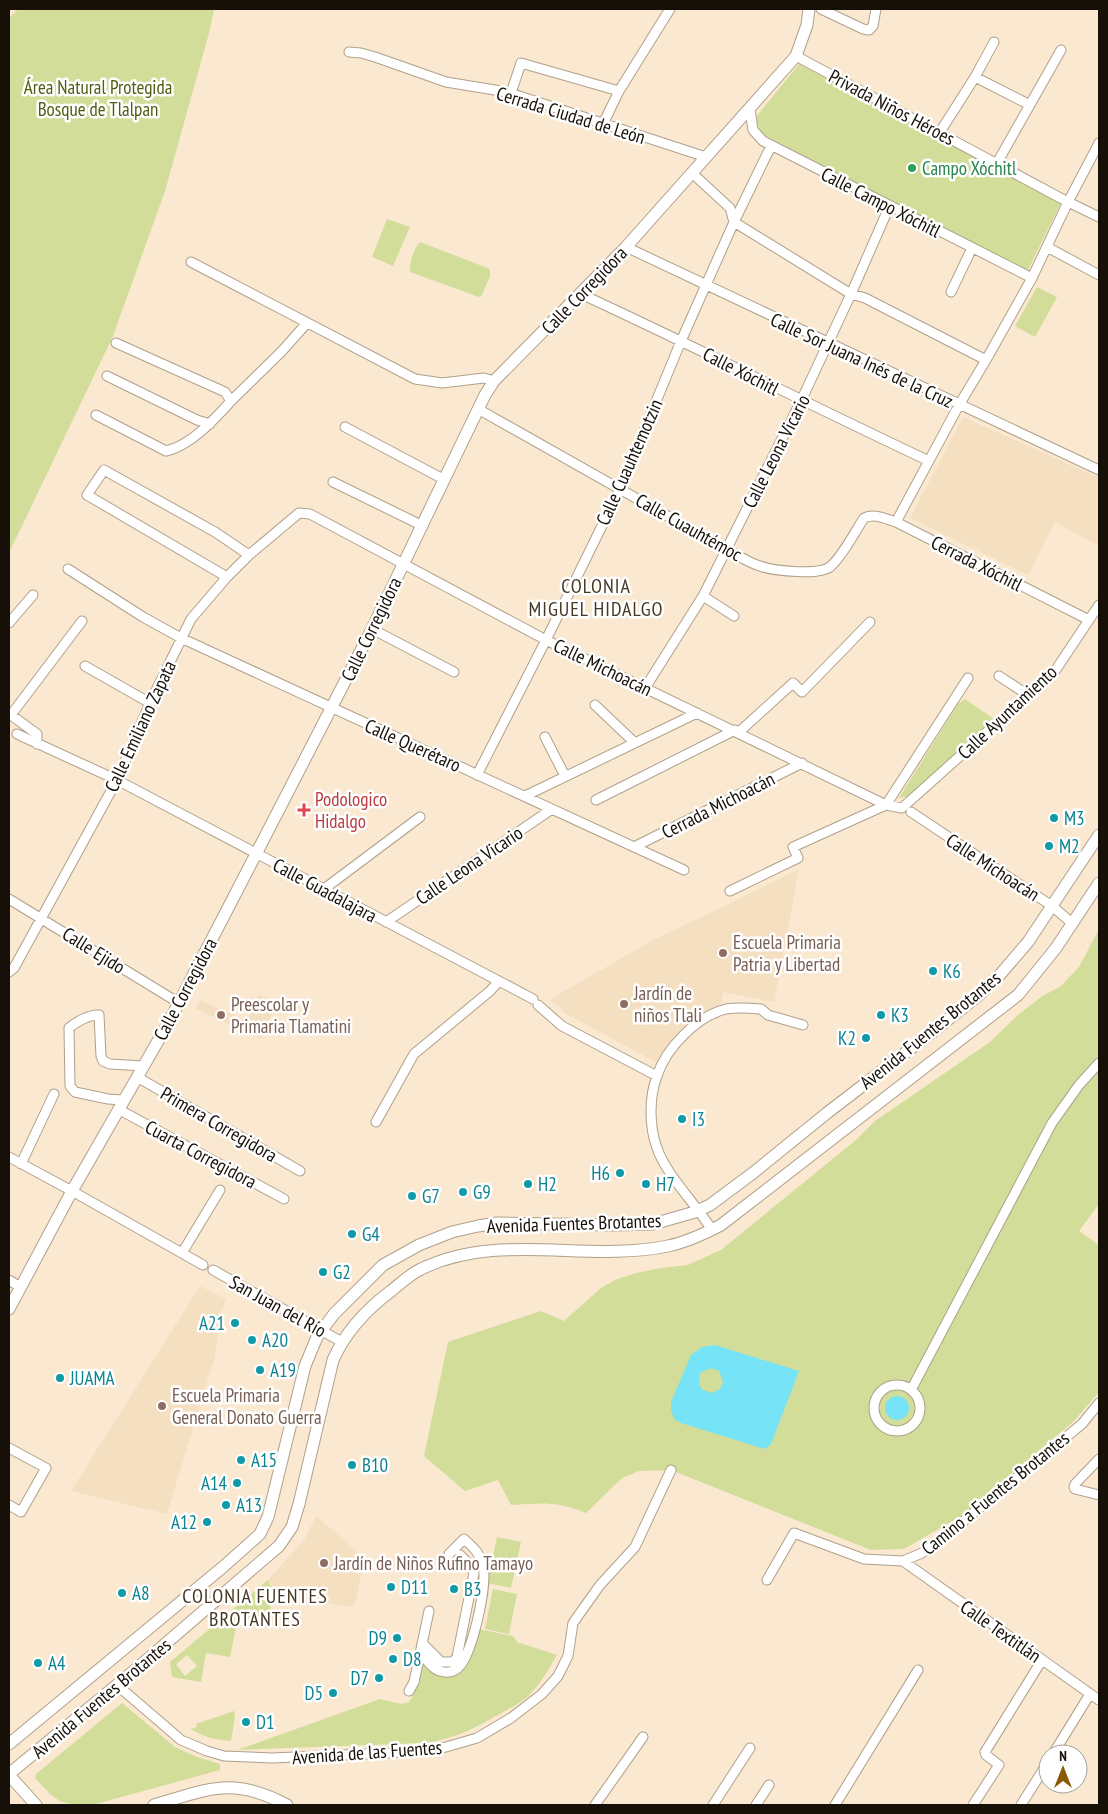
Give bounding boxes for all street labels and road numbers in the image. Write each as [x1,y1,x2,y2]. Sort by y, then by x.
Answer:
street label: Privada Niños Héroes [825,64,959,150]
street label: Cerrada Ciudad de León [494,81,648,149]
street label: Calle Campo Xóchitl [817,162,945,243]
street label: Calle Corregidora [536,241,632,339]
street label: Calle Sor Juana Inés de la Cruz [767,307,957,413]
street label: Calle Xóchitl [699,342,784,401]
street label: Calle Leona Vicario [737,390,815,512]
street label: Calle Cuauhtemotzin [590,395,668,529]
street label: Calle Cuauhtémoc [632,488,747,566]
street label: Cerrada Xóchitl [927,530,1027,596]
street label: Calle Corregidora [335,573,407,685]
street label: Calle Michoacán [550,633,656,701]
street label: Calle Emiliano Zapata [99,656,181,796]
street label: Calle Ayuntamiento [952,660,1062,764]
street label: Calle Querétaro [361,713,465,777]
street label: Cerrada Michoacán [657,766,779,844]
street label: Calle Leona Vicario [411,820,527,910]
street label: Calle Michoacán [942,828,1044,906]
street label: Calle Guadalajara [269,853,381,927]
street label: Calle Ejido [58,921,130,979]
street label: Calle Corregidora [148,934,222,1044]
street label: Avenida Fuentes Brotantes [855,966,1005,1094]
street label: Primera Corregidora [156,1081,282,1167]
street label: Cuarta Corregidora [141,1115,261,1193]
street label: Avenida Fuentes Brotantes [486,1208,662,1238]
street label: San Juan del Río [225,1270,331,1342]
street label: Camino a Fuentes Brotantes [916,1426,1074,1560]
street label: Calle Textitlán [956,1594,1046,1668]
street label: Avenida Fuentes Brotantes [26,1633,176,1763]
street label: Avenida de las Fuentes [291,1735,443,1769]

